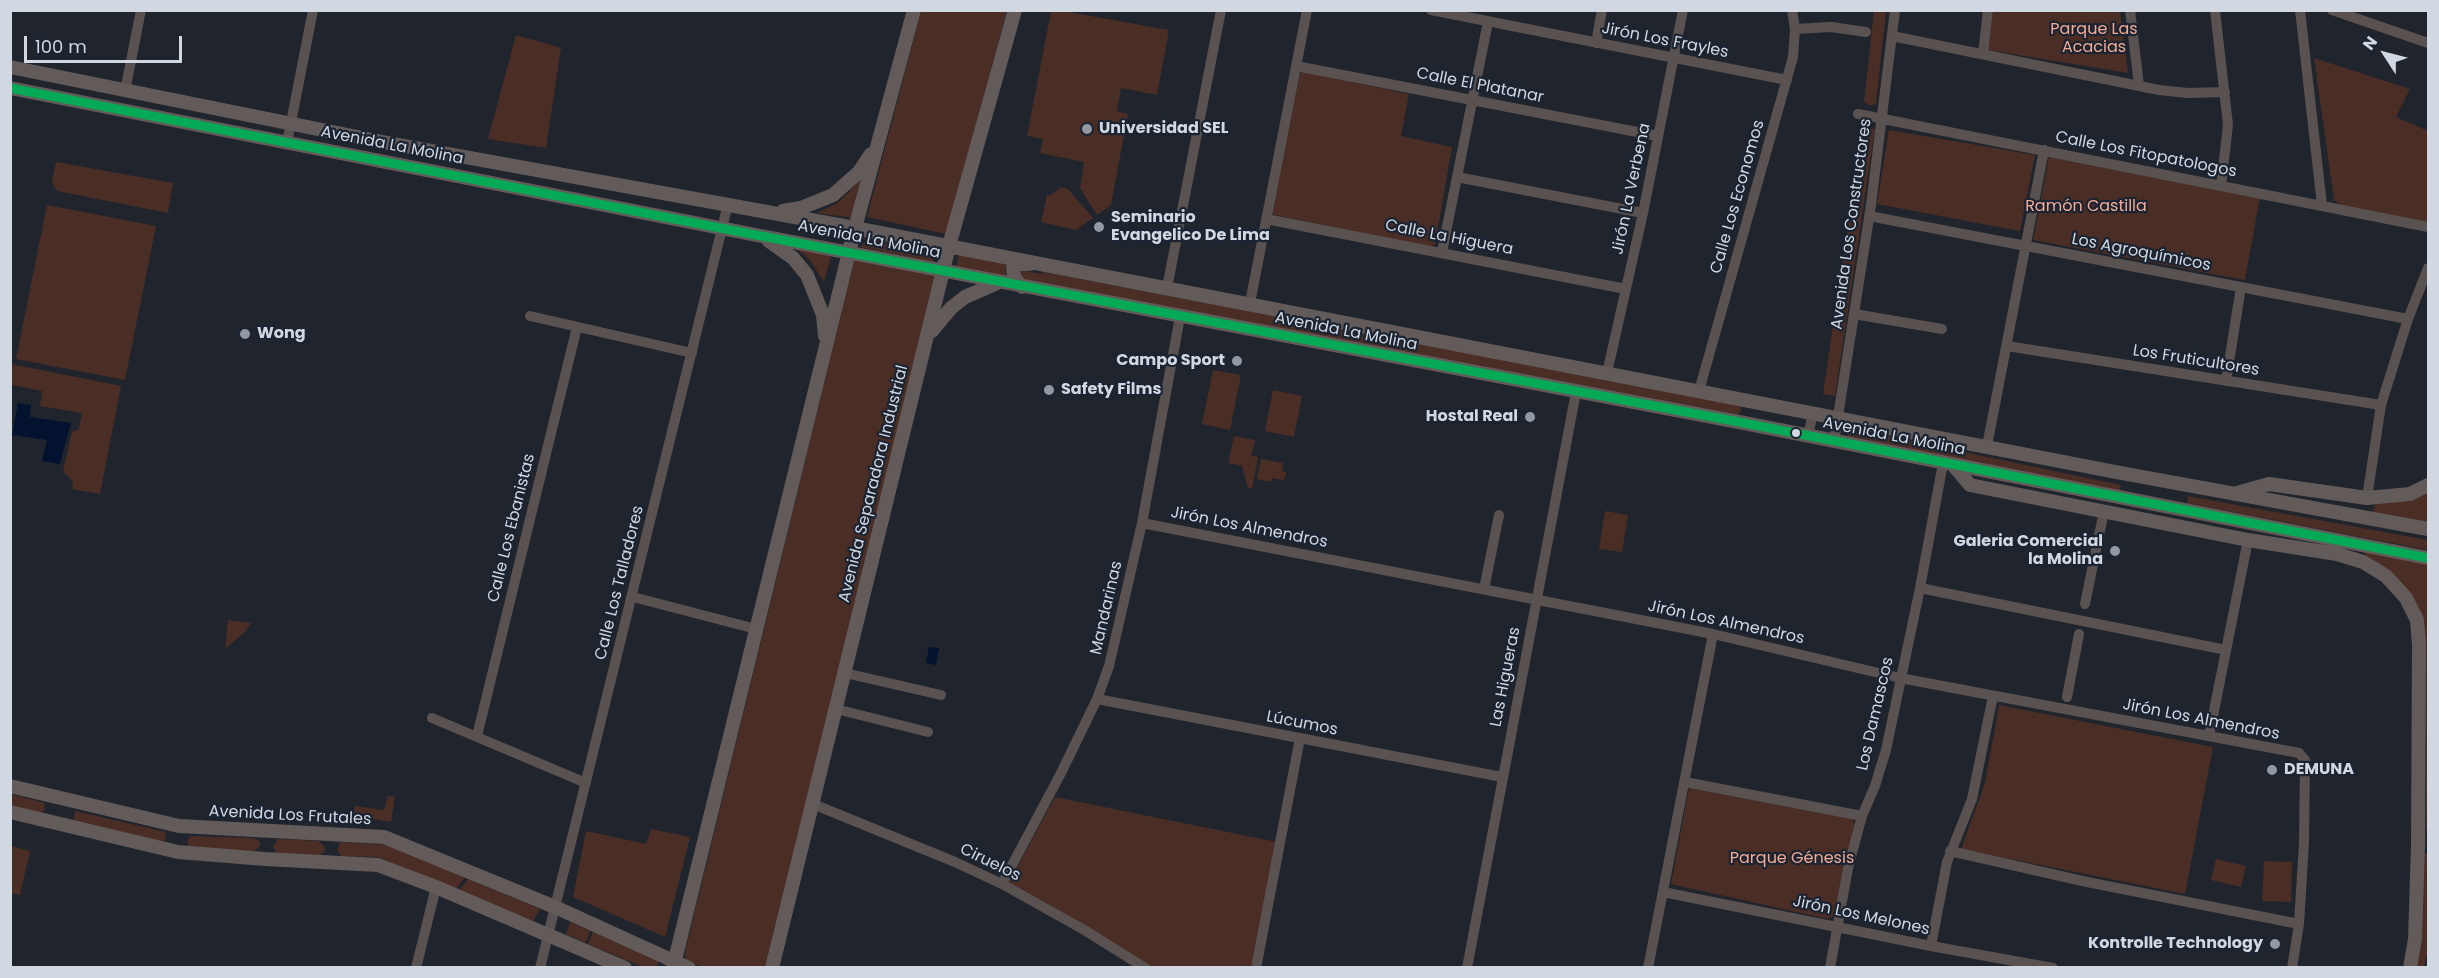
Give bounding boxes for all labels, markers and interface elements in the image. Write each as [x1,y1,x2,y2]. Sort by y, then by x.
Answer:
street label: Jirón Los Frayles [1600,19,1730,63]
park label: Parque Las Acacias [2050,20,2138,58]
scale bar [27,24,184,62]
north arrow [2355,24,2415,84]
text: N [2357,31,2383,55]
text: 100 m [35,34,87,59]
street label: Calle El Platanar [1415,64,1545,108]
street label: Avenida Los Constructores [1828,117,1876,331]
street label: Calle Los Economos [1707,118,1769,276]
place label: Universidad SEL [1099,119,1228,139]
marker: Universidad SEL [1080,122,1094,136]
street label: Jirón La Verbena [1609,122,1655,256]
street label: Avenida La Molina [319,123,465,169]
street label: Calle Los Fitopatologos [2054,128,2238,182]
park label: Ramón Castilla [2025,197,2147,217]
place label: Seminario Evangelico De Lima [1111,208,1270,246]
street label: Calle La Higuera [1383,216,1515,260]
street label: Avenida La Molina [796,217,942,263]
marker: Seminario Evangelico De Lima [1092,220,1106,234]
street label: Los Agroquímicos [2070,230,2212,276]
street label: Avenida La Molina [1273,309,1419,355]
place label: Wong [257,324,306,344]
marker: Wong [238,327,252,341]
street label: Los Fruticultores [2131,342,2261,380]
place label: Campo Sport [1116,351,1225,371]
marker: Campo Sport [1230,354,1244,368]
street label: Avenida Separadora Industrial [835,363,913,605]
place label: Safety Films [1061,380,1161,400]
marker: Safety Films [1042,383,1056,397]
place label: Hostal Real [1426,407,1518,427]
marker: Hostal Real [1523,410,1537,424]
street label: Avenida La Molina [1821,414,1967,460]
unlabelled marker [1790,427,1802,439]
street label: Calle Los Ebanistas [484,452,540,604]
street label: Jirón Los Almendros [1169,503,1329,553]
street label: Calle Los Talladores [592,504,648,662]
place label: Galeria Comercial la Molina [1954,532,2103,570]
marker: Galeria Comercial la Molina [2108,544,2122,558]
street label: Mandarinas [1087,559,1127,657]
street label: Jirón Los Almendros [1646,597,1806,649]
street label: Las Higueras [1487,625,1525,729]
street label: Los Damascos [1854,655,1898,773]
street label: Jirón Los Almendros [2121,695,2281,745]
street label: Lúcumos [1265,708,1339,740]
place label: DEMUNA [2284,760,2354,780]
marker: DEMUNA [2265,763,2279,777]
street label: Avenida Los Frutales [208,802,372,830]
street label: Ciruelos [957,840,1023,886]
park label: Parque Génesis [1730,849,1854,869]
street label: Jirón Los Melones [1791,892,1931,940]
place label: Kontrolle Technology [2088,934,2263,954]
marker: Kontrolle Technology [2268,937,2282,951]

